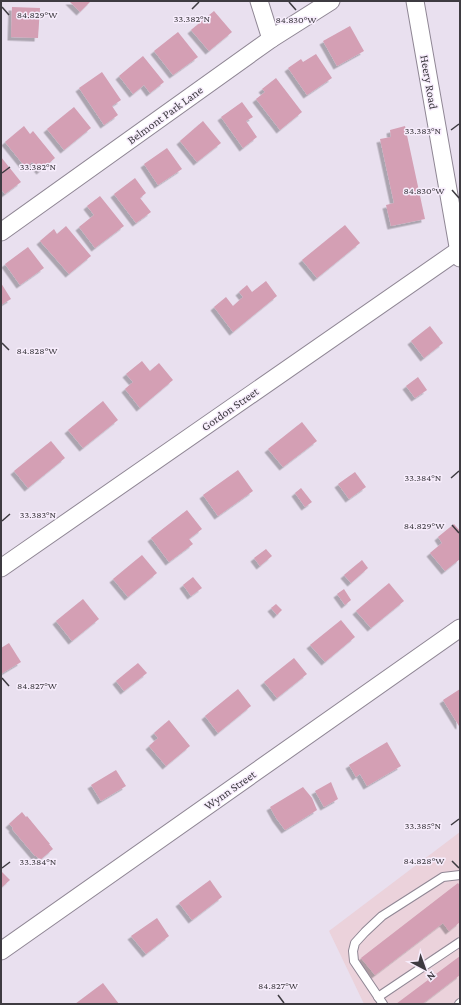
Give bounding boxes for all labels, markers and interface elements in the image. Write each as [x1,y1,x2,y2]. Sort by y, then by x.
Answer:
text: 84.829°W [17,9,58,20]
text: 33.382°N [174,13,211,24]
text: 84.830°W [275,14,317,25]
street label: Heery Road [417,54,441,111]
street label: Belmont Park Lane [124,83,206,147]
text: 33.383°N [405,125,442,136]
text: 33.382°N [20,161,57,172]
text: 84.830°W [403,185,445,196]
text: 84.828°W [17,345,58,356]
street label: Gordon Street [199,384,262,434]
text: 33.384°N [405,472,442,483]
text: 33.383°N [20,509,57,520]
text: 84.829°W [404,520,445,531]
text: 84.827°W [17,680,58,691]
street label: Wynn Street [202,767,259,813]
text: 33.385°N [405,820,442,831]
text: 84.828°W [404,855,445,866]
text: 33.384°N [20,856,57,867]
north arrow [405,949,445,989]
text: N [424,970,438,984]
text: 84.827°W [258,980,299,991]

